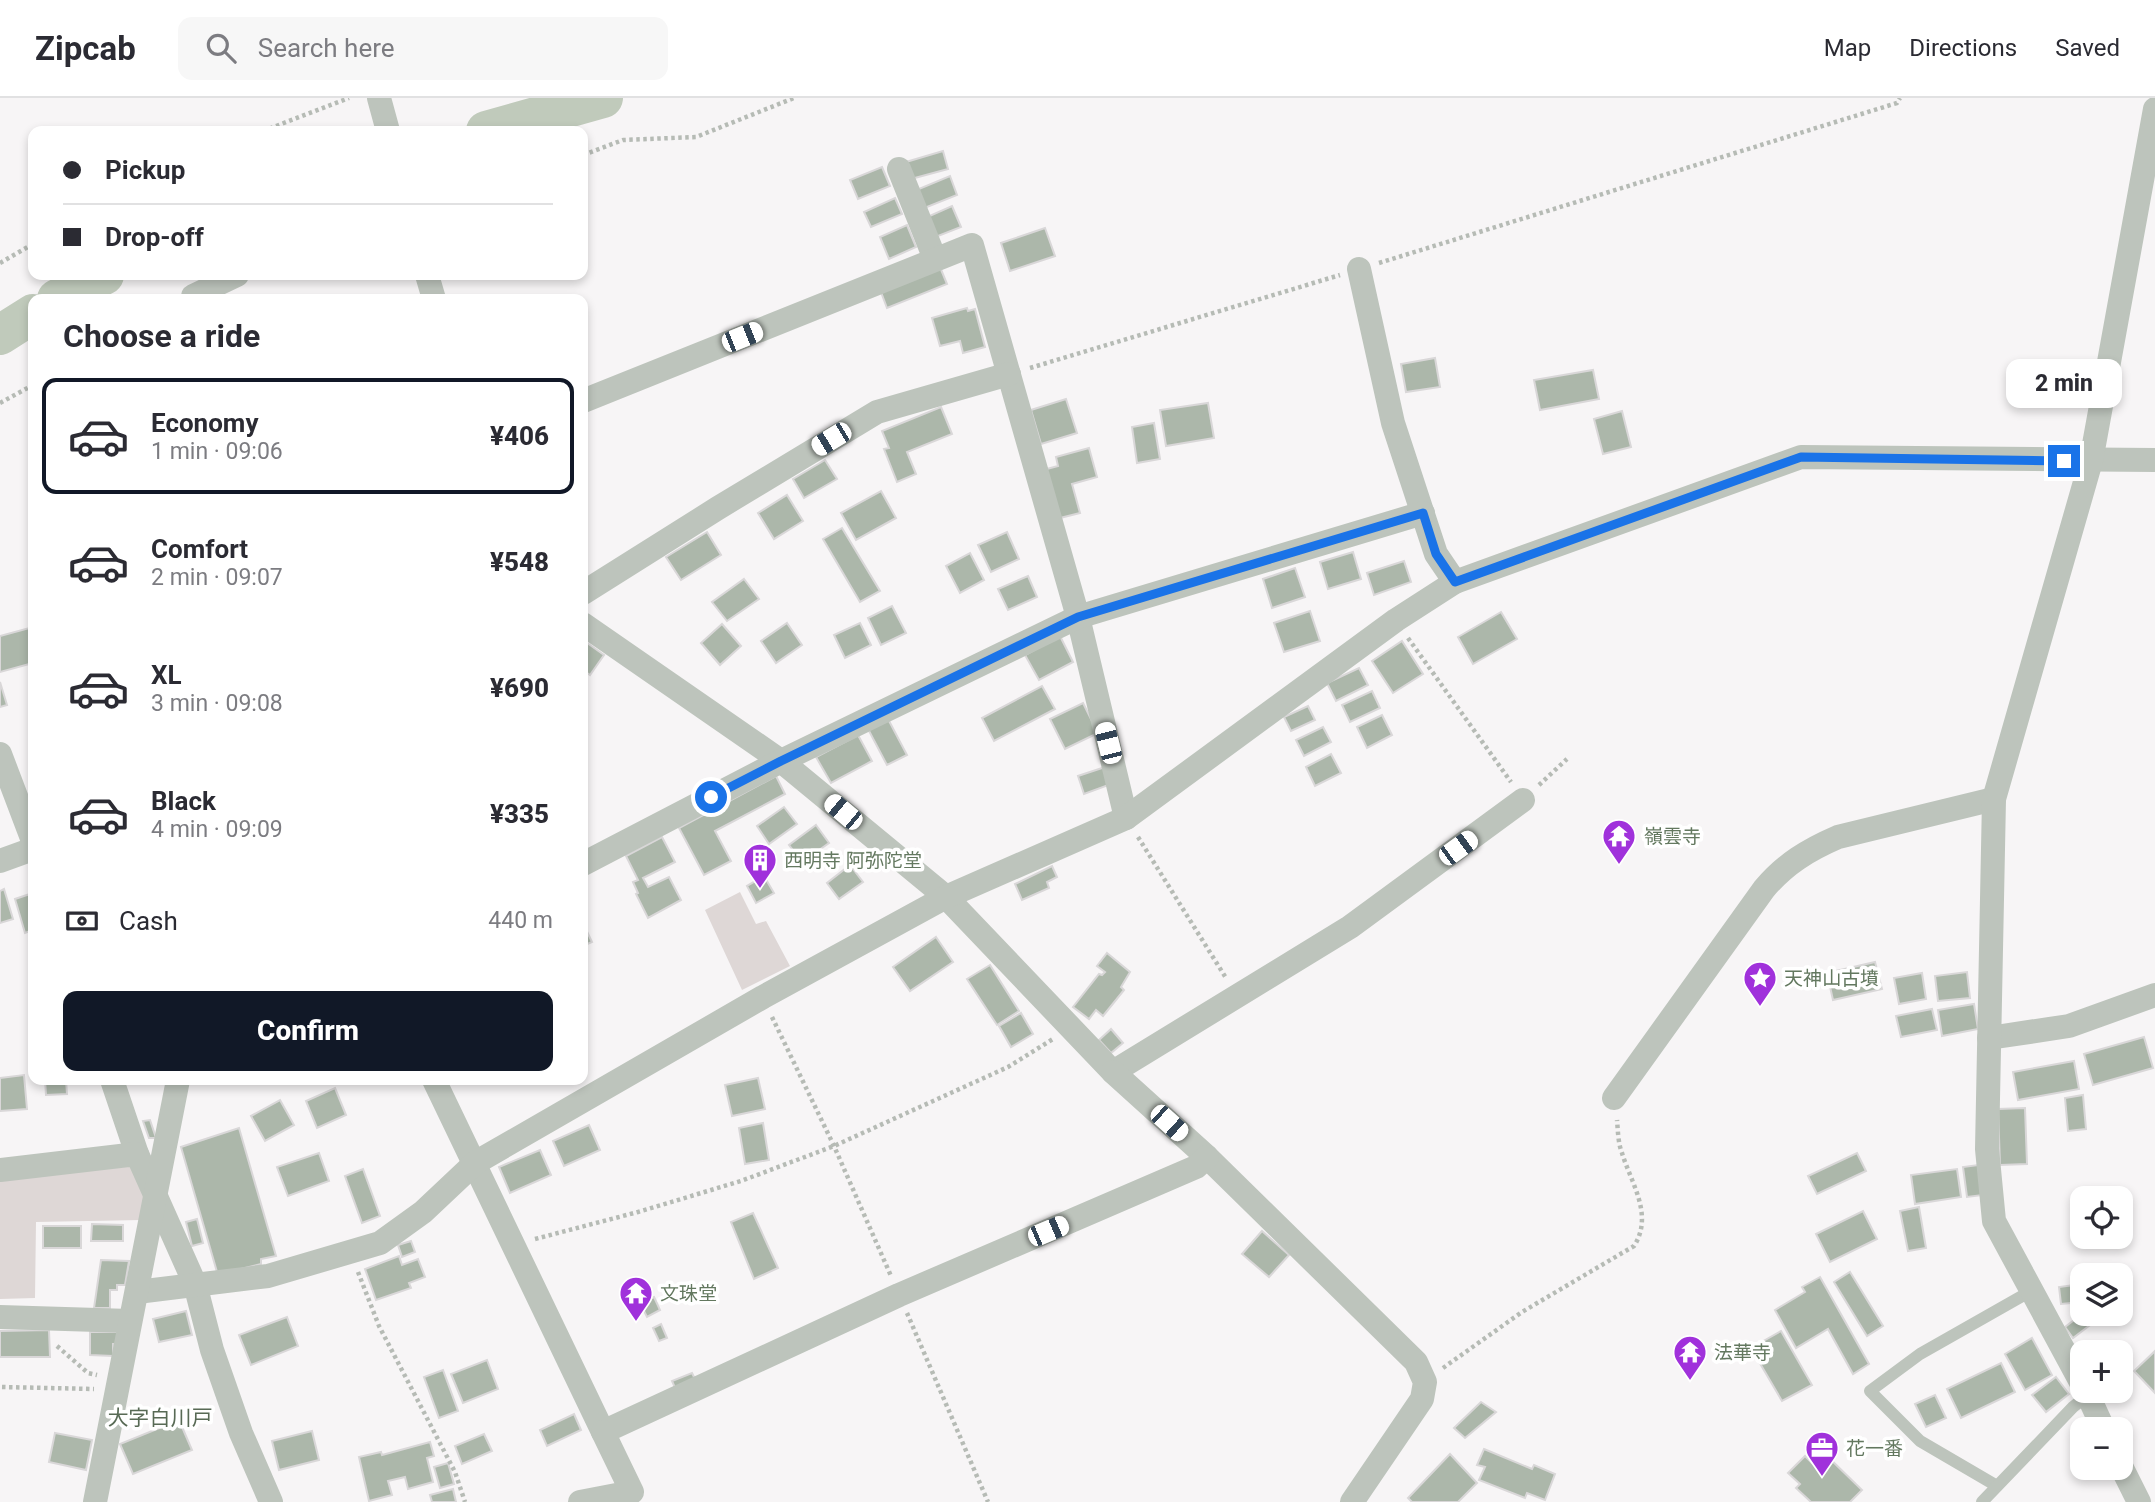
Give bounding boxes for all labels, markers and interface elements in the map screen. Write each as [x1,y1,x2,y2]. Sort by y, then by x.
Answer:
search box [178,17,668,80]
text: Zipcab [35,29,136,68]
icon: search [202,29,240,67]
text: Search here [258,33,395,63]
text: Map [1824,34,1871,62]
text: Directions [1909,34,2017,62]
text: Saved [2055,34,2120,62]
text: Pickup [105,155,185,185]
text: Drop-off [105,222,204,252]
text: Choose a ride [63,317,260,355]
car [719,319,766,355]
callout: 2 min [2006,360,2122,408]
text: 2 min [2035,370,2093,397]
icon: car [67,405,130,468]
text: Economy [151,408,258,438]
car [808,419,855,459]
text: ¥406 [490,421,549,451]
text: 1 min · 09:06 [151,438,283,465]
route end [2048,445,2080,477]
icon: car [67,531,130,594]
text: Comfort [151,534,248,564]
text: ¥548 [490,547,549,577]
text: 2 min · 09:07 [151,564,283,591]
icon: car [67,657,130,720]
text: XL [151,660,182,690]
text: ¥690 [490,673,549,703]
text: 3 min · 09:08 [151,690,283,717]
car [1093,720,1124,766]
route start [695,781,727,813]
icon: car [67,783,130,846]
text: Black [151,786,216,816]
car [821,790,866,834]
text: ¥335 [490,799,549,829]
text: 4 min · 09:09 [151,816,283,843]
temple icon: 嶺雲寺 [1600,817,1638,866]
place label: 嶺雲寺 [1644,825,1701,848]
car [1435,827,1482,869]
building icon: 西明寺 阿弥陀堂 [741,841,779,890]
place label: 西明寺 阿弥陀堂 [784,849,922,872]
icon: cash [63,902,101,940]
text: Cash [119,906,178,936]
text: 440 m [488,907,553,934]
place icon: 天神山古墳 [1741,959,1779,1008]
place label: 天神山古墳 [1784,967,1879,990]
button: Confirm [63,991,553,1071]
car [1147,1101,1192,1145]
map controls [2070,1186,2133,1480]
button: locate [2070,1186,2133,1249]
car [1025,1213,1072,1249]
button: layers [2070,1263,2133,1326]
temple icon: 文珠堂 [617,1274,655,1323]
place label: 文珠堂 [660,1282,717,1305]
temple icon: 法華寺 [1671,1333,1709,1382]
button: + [2070,1340,2133,1403]
place label: 法華寺 [1714,1341,1771,1364]
district label: 大字白川戸 [108,1406,213,1430]
button: − [2070,1417,2133,1480]
office icon: 花一番 [1803,1429,1841,1478]
place label: 花一番 [1846,1437,1903,1460]

